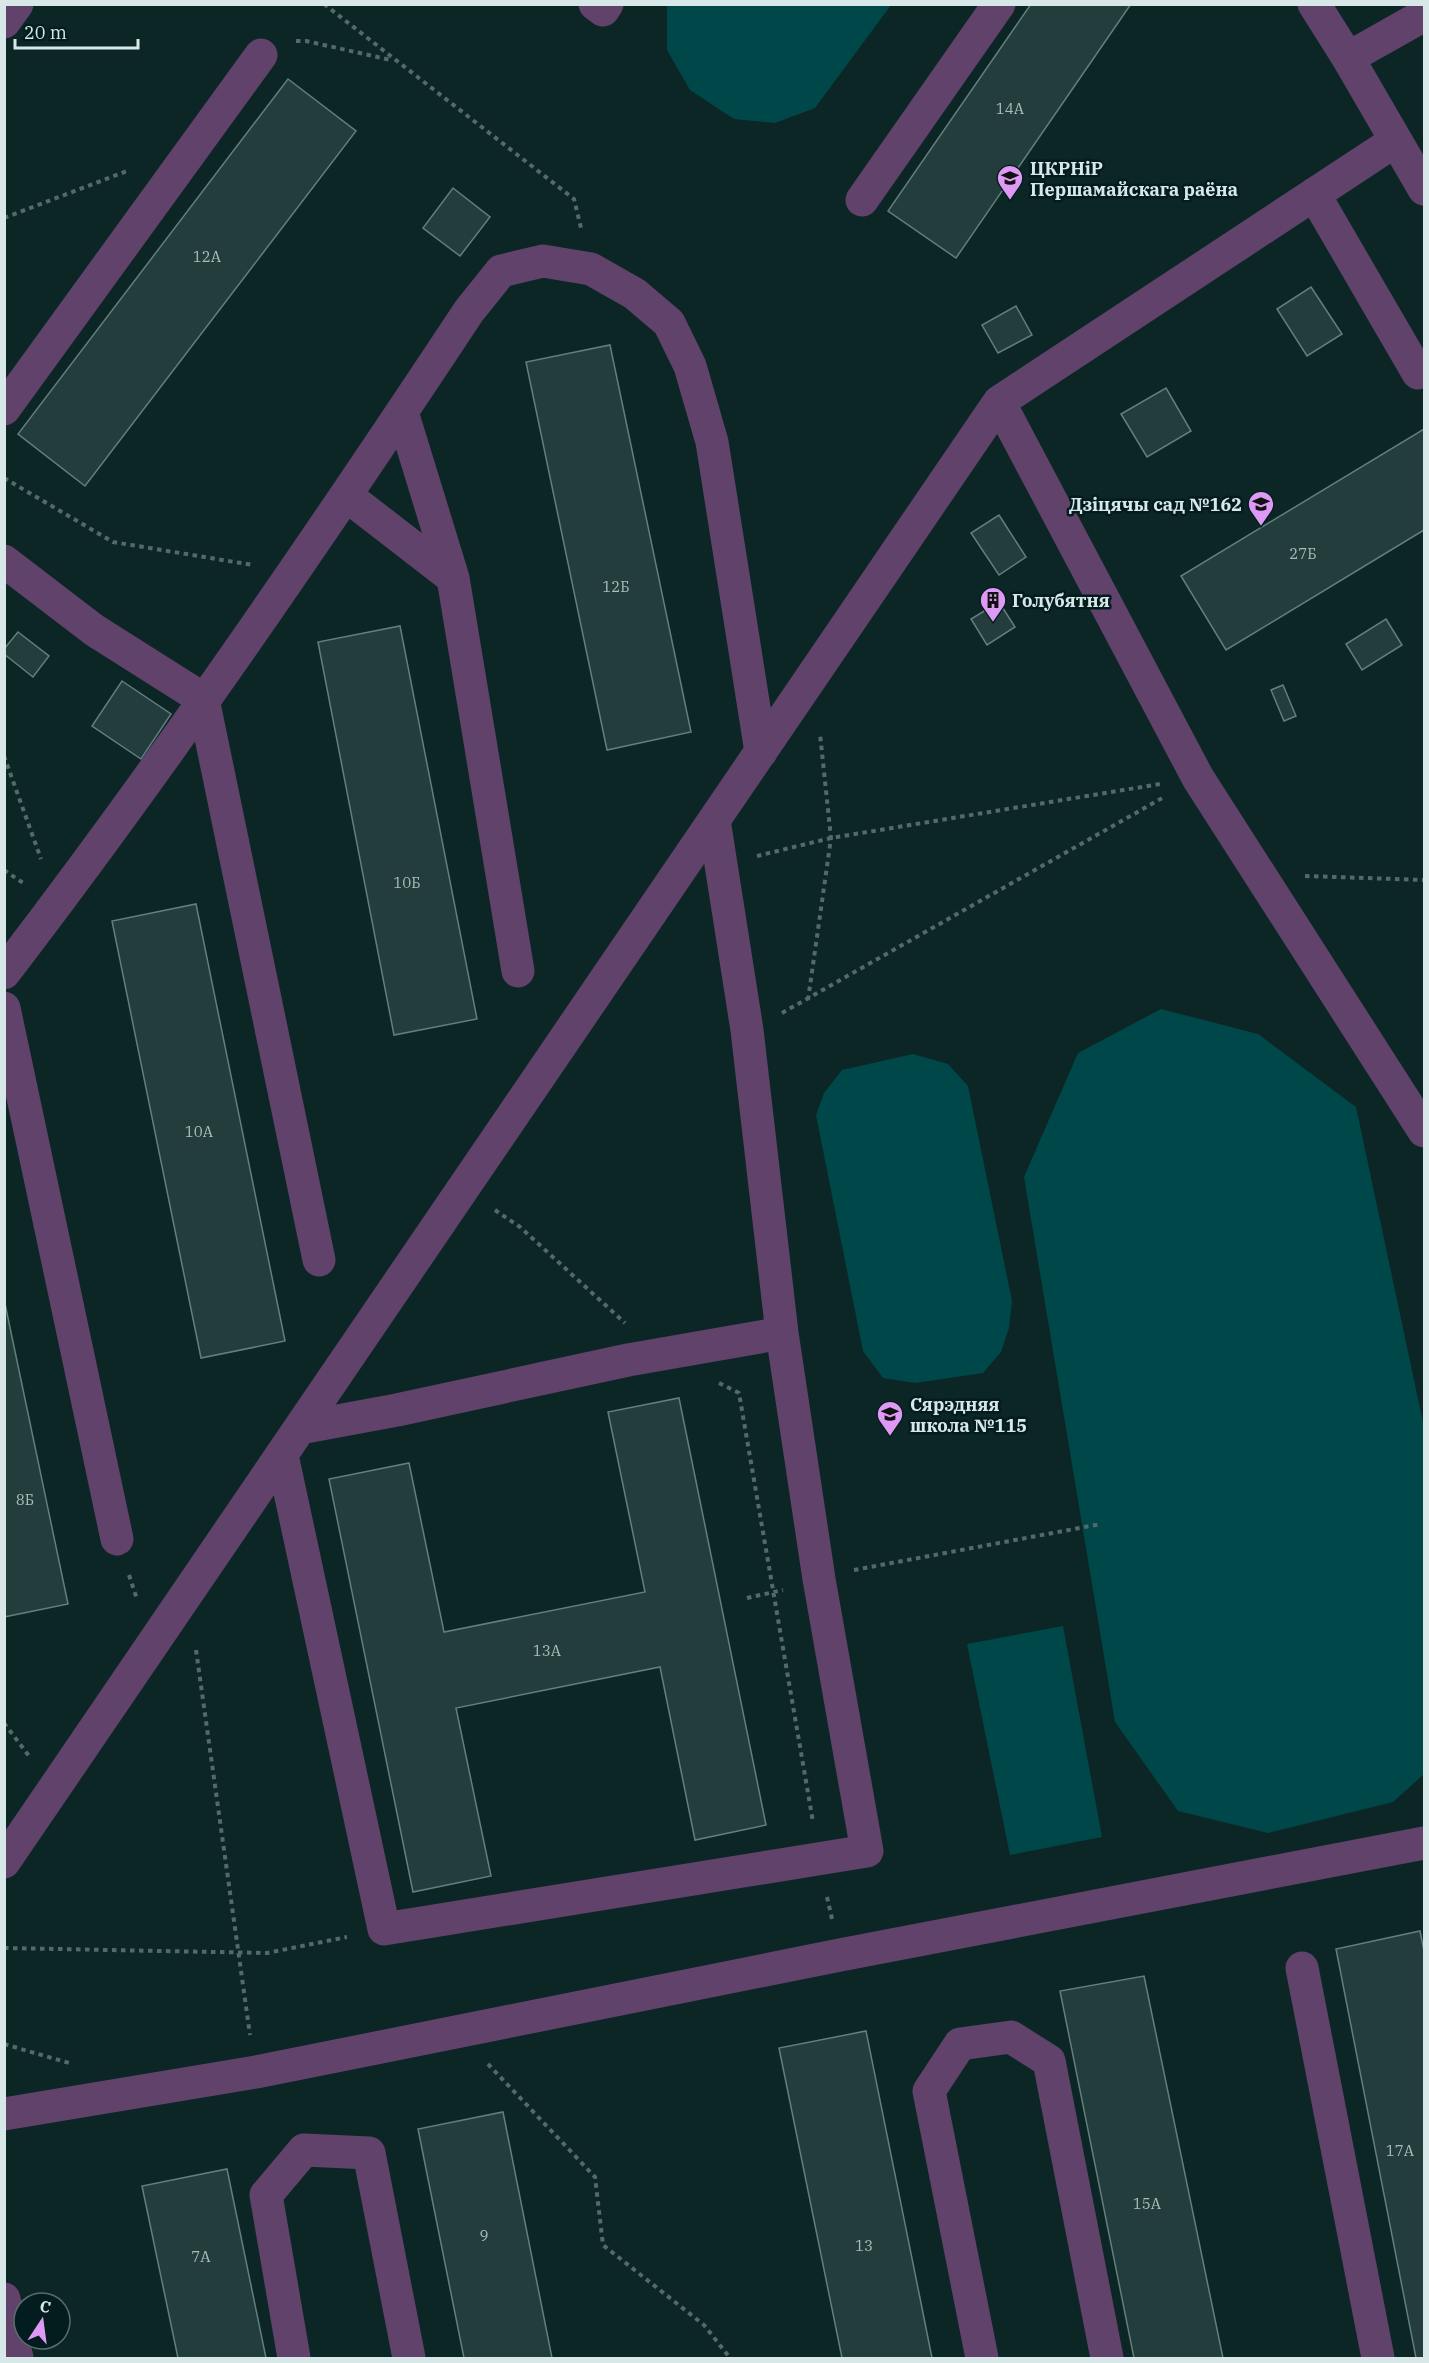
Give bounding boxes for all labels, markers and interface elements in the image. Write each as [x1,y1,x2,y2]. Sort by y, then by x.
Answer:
scale bar [15,12,138,50]
text: 20 m [24,21,67,44]
house number: 14А [996,99,1025,118]
place label: ЦКРНіР Першамайскага раёна [1030,157,1238,201]
school or university icon: ЦКРНіР Першамайскага раёна [995,163,1025,201]
house number: 12А [193,247,222,266]
school or university icon: Дзіцячы сад №162 [1246,489,1276,527]
place label: Дзіцячы сад №162 [1069,493,1242,516]
house number: 27Б [1289,544,1317,563]
house number: 12Б [602,577,630,596]
building icon: Голубятня [978,585,1008,623]
place label: Голубятня [1012,589,1110,612]
house number: 10Б [393,873,421,892]
house number: 10А [185,1122,214,1141]
place label: Сярэдняя школа №115 [910,1393,1027,1437]
school or university icon: Сярэдняя школа №115 [875,1399,905,1437]
house number: 8Б [16,1490,34,1509]
house number: 13А [533,1641,562,1660]
house number: 17А [1386,2141,1415,2160]
house number: 15А [1133,2194,1162,2213]
house number: 9 [479,2226,489,2245]
house number: 13 [855,2236,873,2255]
house number: 7А [191,2247,211,2266]
north arrow [12,2291,72,2351]
text: С [38,2295,53,2317]

